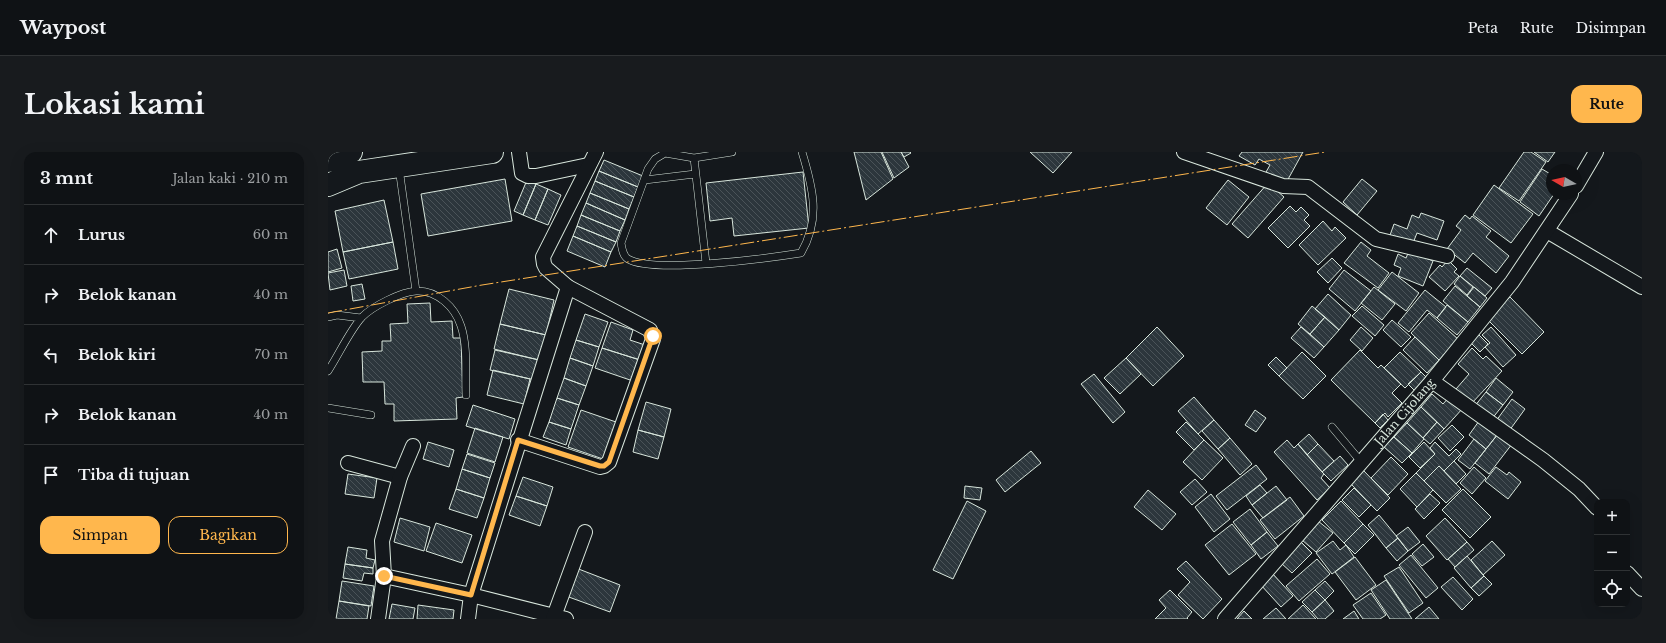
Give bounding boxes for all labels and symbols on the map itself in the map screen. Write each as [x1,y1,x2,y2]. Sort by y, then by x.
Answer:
north arrow [1546,164,1582,200]
route start [644,327,662,345]
street label: Jalan Cijolang [1370,374,1438,450]
route end [375,567,393,585]

